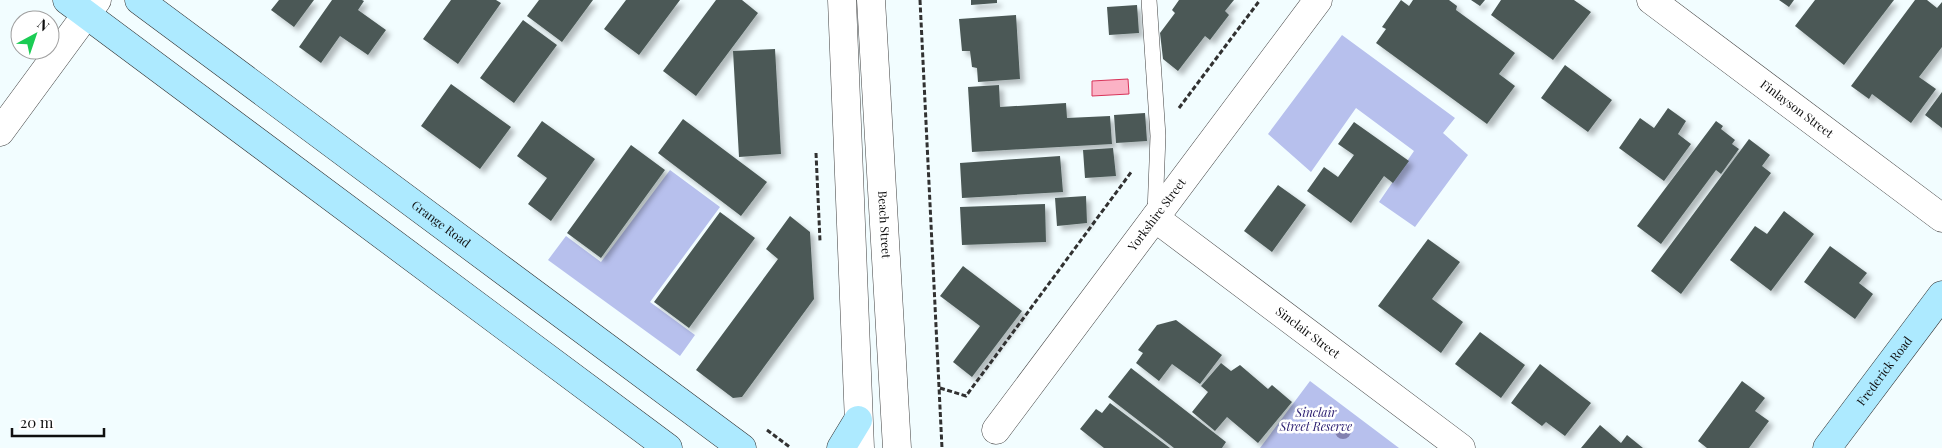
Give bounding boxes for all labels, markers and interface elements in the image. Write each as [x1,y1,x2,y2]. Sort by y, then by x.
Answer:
north arrow [10,10,60,60]
text: N [34,14,54,35]
street label: Finlayson Street [1758,76,1838,141]
street label: Yorkshire Street [1123,174,1189,254]
street label: Beach Street [875,190,895,260]
street label: Grange Road [409,196,474,251]
street label: Sinclair Street [1273,303,1344,362]
street label: Frederick Road [1853,333,1915,408]
park label: Sinclair Street Reserve [1279,404,1352,434]
scale bar [12,406,105,438]
text: 20 m [20,412,54,432]

